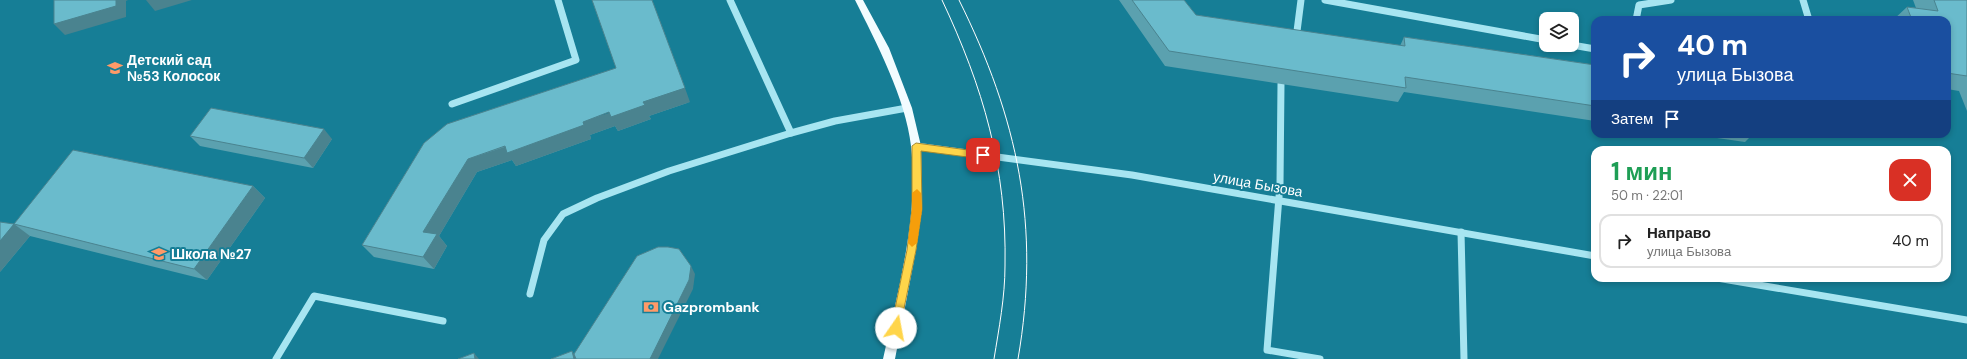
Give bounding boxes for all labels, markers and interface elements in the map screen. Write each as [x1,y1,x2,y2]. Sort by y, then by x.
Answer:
map controls [1539,12,1579,52]
button: layers [1539,12,1579,52]
text: 40 m [1677,27,1748,64]
icon: right [1611,32,1663,84]
place label: Детский сад №53 Колосок [127,51,221,85]
school or university icon: Детский сад №53 Колосок [106,59,124,77]
text: улица Бызова [1677,63,1793,87]
icon: arrive [1661,108,1683,130]
text: Затем [1611,109,1653,129]
pin [966,138,1000,172]
icon: arrive [972,144,994,166]
text: 1 мин [1611,156,1672,187]
button: close [1889,159,1931,201]
street label: улица Бызова [1212,167,1304,201]
text: 50 m · 22:01 [1611,187,1683,204]
text: Направо [1647,223,1711,243]
icon: right [1613,230,1635,252]
text: 40 m [1892,231,1929,251]
text: улица Бызова [1647,243,1731,260]
school or university icon: Школа №27 [150,245,168,263]
place label: Школа №27 [171,245,252,263]
bank icon: Gazprombank [642,298,660,316]
place label: Gazprombank [663,298,760,316]
position arrow [875,307,917,349]

